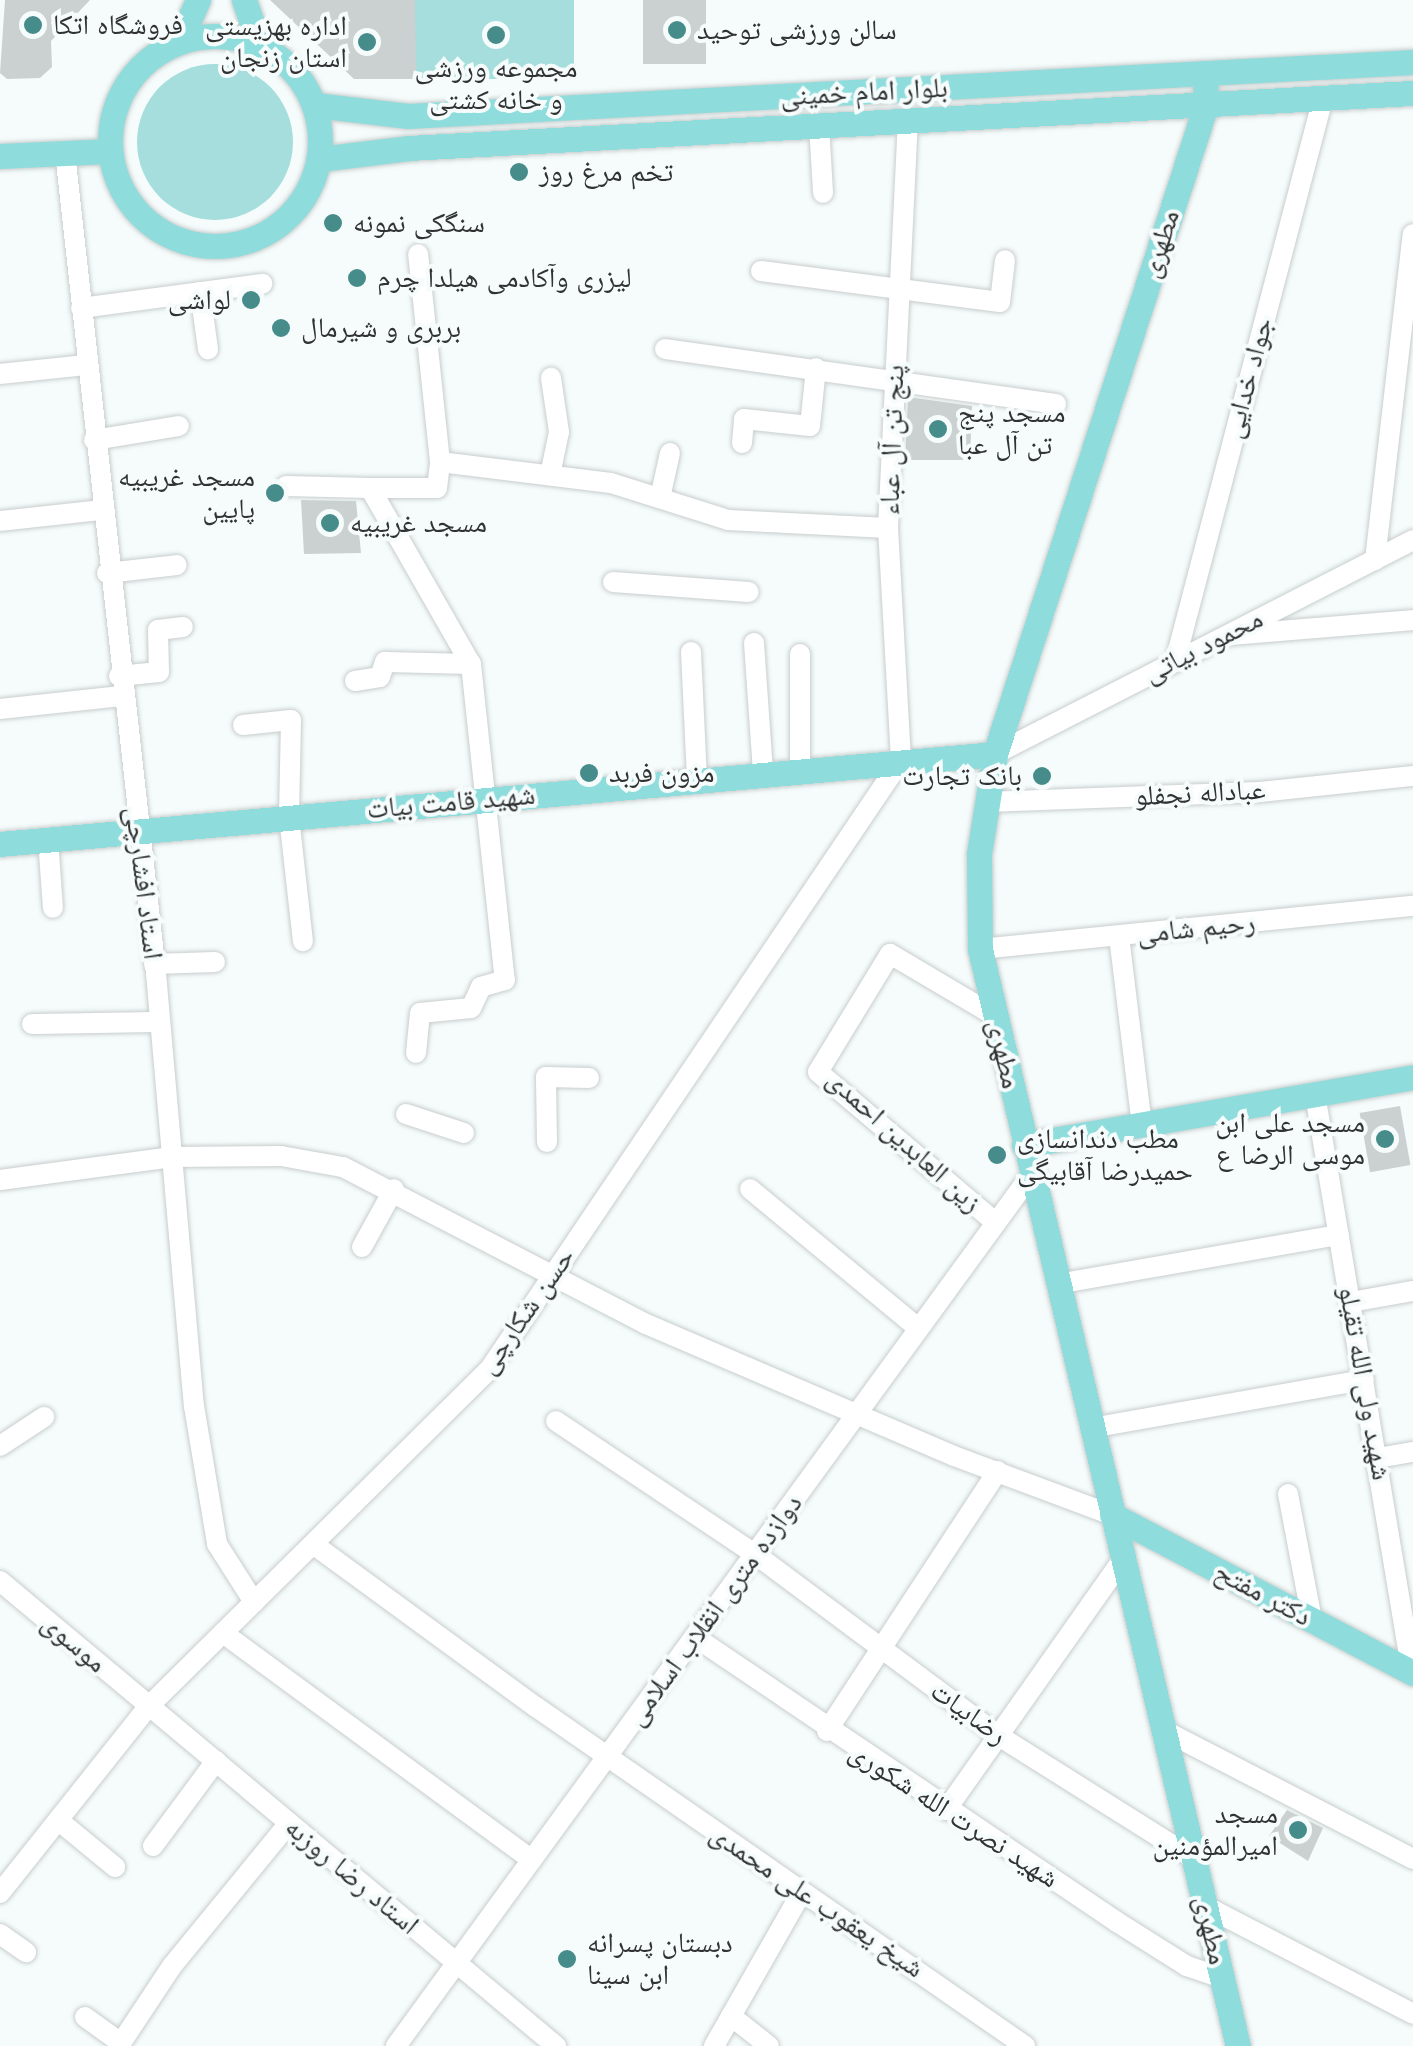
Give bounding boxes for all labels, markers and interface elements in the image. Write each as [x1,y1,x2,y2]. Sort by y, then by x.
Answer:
place label: فروشگاه اتکا [53,8,183,42]
place label: اداره بهزیستی استان زنجان [205,9,347,75]
place label: سالن ورزشی توحید [697,13,897,47]
marker: فروشگاه اتکا [22,14,44,36]
marker: سالن ورزشی توحید [666,19,688,41]
marker: مجموعه ورزشی و خانه کشتی [485,24,507,46]
marker: اداره بهزیستی استان زنجان [356,31,378,53]
place label: مجموعه ورزشی و خانه کشتی [414,51,578,117]
street label: بلوار امام خمینی [779,71,949,113]
place label: تخم مرغ روز [539,155,673,189]
marker: تخم مرغ روز [508,161,530,183]
place label: سنگکی نمونه [353,206,485,240]
street label: مطهری [1133,206,1187,282]
marker: سنگکی نمونه [322,212,344,234]
place label: لیزری وآکادمی هیلدا چرم [377,261,632,295]
marker: لیزری وآکادمی هیلدا چرم [346,267,368,289]
place label: لواشی [168,283,231,317]
marker: لواشی [240,289,262,311]
place label: بربری و شیرمال [301,311,461,345]
street label: جواد خدایی [1216,314,1280,442]
marker: بربری و شیرمال [270,317,292,339]
street label: پنج تن آل عباء [873,364,911,516]
place label: مسجد پنج تن آل عبا [958,396,1065,462]
marker: مسجد پنج تن آل عبا [927,418,949,440]
place label: مسجد غریبیه پایین [118,460,255,526]
marker: مسجد غریبیه پایین [264,482,286,504]
place label: مسجد غریبیه [350,506,487,540]
marker: مسجد غریبیه [319,512,341,534]
street label: محمود بیاتی [1138,602,1268,690]
place label: مزون فربد [609,756,714,790]
place label: بانک تجارت [902,759,1022,793]
marker: مزون فربد [578,762,600,784]
marker: بانک تجارت [1031,765,1053,787]
street label: عباداله نجفلو [1134,773,1266,813]
street label: شهید قامت بیات [365,778,537,826]
street label: استاد افشارچی [118,805,170,961]
street label: رحیم شامی [1135,905,1257,951]
street label: مطهری [980,1016,1028,1092]
street label: زین العابدین احمدی [819,1063,989,1219]
place label: مسجد علی ابن موسی الرضا ع [1215,1106,1365,1172]
place label: مطب دندانسازی حمیدرضا آقابیگی [1017,1122,1193,1188]
marker: مسجد علی ابن موسی الرضا ع [1374,1128,1396,1150]
marker: مطب دندانسازی حمیدرضا آقابیگی [986,1144,1008,1166]
street label: حسن شکارچی [470,1241,582,1381]
street label: شهید ولی الله تقیلو [1331,1283,1399,1483]
street label: دوازده متری انقلاب اسلامی [619,1488,809,1732]
street label: دکتر مفتح [1209,1555,1317,1633]
street label: موسوی [35,1606,113,1680]
street label: رضابیات [924,1674,1014,1752]
street label: شهید نصرت الله شکوری [843,1735,1065,1895]
place label: مسجد امیرالمؤمنین [1153,1797,1278,1863]
street label: استاد رضا روزبه [278,1810,426,1942]
street label: شیخ یعقوب علی محمدی [704,1817,930,1985]
marker: مسجد امیرالمؤمنین [1287,1819,1309,1841]
street label: مطهری [1187,1892,1235,1968]
place label: دبستان پسرانه ابن سینا [587,1926,733,1992]
marker: دبستان پسرانه ابن سینا [556,1948,578,1970]

